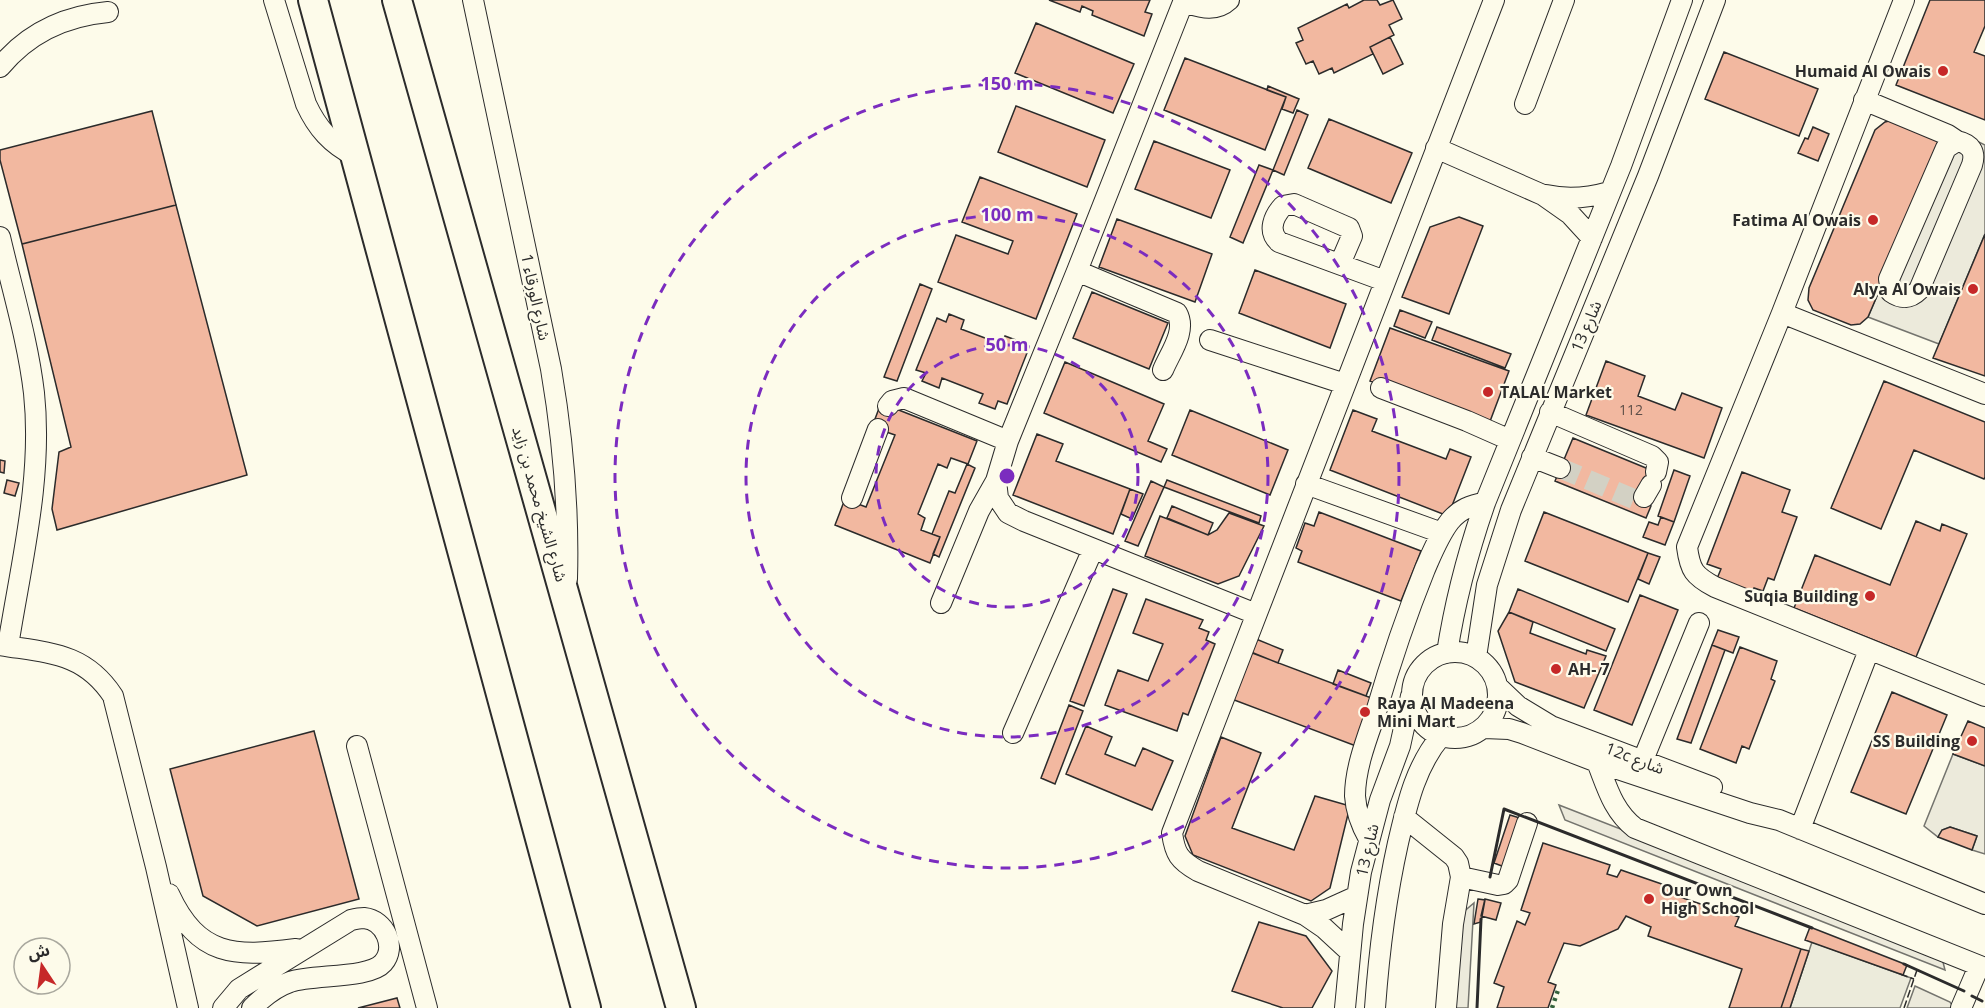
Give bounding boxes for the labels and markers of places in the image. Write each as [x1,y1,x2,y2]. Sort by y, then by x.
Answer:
place label: Humaid Al Owais [1795,60,1931,82]
marker: Humaid Al Owais [1936,64,1950,78]
place label: Fatima Al Owais [1732,209,1861,231]
marker: Fatima Al Owais [1866,213,1880,227]
place label: Alya Al Owais [1853,278,1961,300]
marker: Alya Al Owais [1966,282,1980,296]
place label: TALAL Market [1500,381,1612,403]
marker: TALAL Market [1481,385,1495,399]
centre of rings [997,466,1017,486]
place label: Suqia Building [1744,585,1858,607]
marker: Suqia Building [1863,589,1877,603]
place label: AH- 7 [1568,658,1610,680]
marker: AH- 7 [1549,662,1563,676]
place label: Raya Al Madeena Mini Mart [1377,692,1514,732]
marker: Raya Al Madeena Mini Mart [1358,705,1372,719]
place label: SS Building [1873,730,1960,752]
marker: SS Building [1965,734,1979,748]
place label: Our Own High School [1661,879,1754,919]
marker: Our Own High School [1642,892,1656,906]

